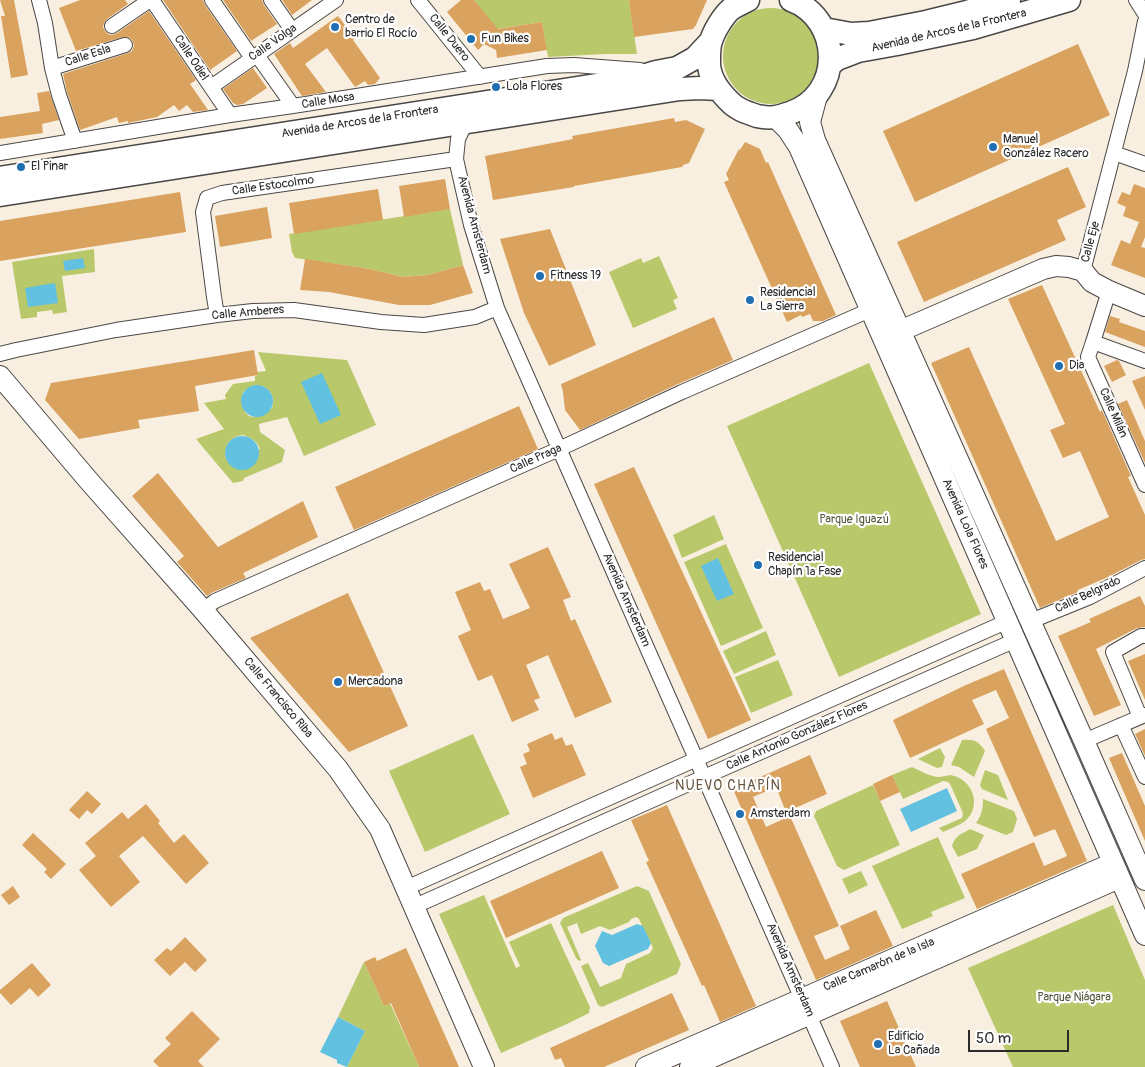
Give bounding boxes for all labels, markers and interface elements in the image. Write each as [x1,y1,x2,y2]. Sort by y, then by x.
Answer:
street label: Avenida de Arcos de la Frontera [870,6,1028,56]
street label: Calle Duero [425,11,473,65]
place label: Centro de barrio El Rocío [345,13,417,41]
street label: Calle Volga [246,21,300,65]
marker: Centro de barrio El Rocío [329,21,341,33]
place label: Fun Bikes [481,32,529,46]
street label: Calle Odiel [171,33,211,83]
marker: Fun Bikes [465,33,477,45]
street label: Calle Esla [63,42,113,70]
place label: Lola Flores [506,80,562,94]
marker: Lola Flores [490,81,502,93]
street label: Calle Mosa [301,90,355,112]
street label: Avenida de Arcos de la Frontera [281,102,439,142]
place label: Manuel González Racero [1003,133,1089,161]
marker: Manuel González Racero [987,141,999,153]
place label: El Pinar [31,160,68,174]
marker: El Pinar [15,161,27,173]
street label: Calle Estocolmo [231,173,315,199]
street label: Avenida Amsterdam [454,174,494,276]
street label: Calle Eje [1079,220,1103,264]
place label: Fitness 19 [550,269,601,283]
marker: Fitness 19 [534,270,546,282]
place label: Residencial La Sierra [760,286,815,314]
marker: Residencial La Sierra [744,294,756,306]
street label: Calle Amberes [211,303,285,323]
place label: Dia [1069,359,1084,373]
marker: Dia [1053,360,1065,372]
street label: Calle Milán [1096,386,1130,440]
street label: Calle Praga [508,441,564,477]
street label: Avenida Lola Flores [939,477,991,571]
park label: Parque Iguazú [819,513,889,527]
street label: Avenida Amsterdam [599,551,653,649]
place label: Residencial Chapín 1ª Fase [768,551,841,579]
marker: Residencial Chapín 1ª Fase [752,559,764,571]
street label: Calle Belgrado [1053,574,1123,616]
street label: Calle Francisco Riba [240,655,316,741]
place label: Mercadona [348,675,403,689]
marker: Mercadona [332,676,344,688]
street label: Calle Antonio González Flores [724,698,870,774]
district label: NUEVO CHAPÍN [673,778,783,794]
place label: Amsterdam [750,807,810,821]
marker: Amsterdam [734,808,746,820]
street label: Avenida Amsterdam [763,921,817,1019]
street label: Calle Camarón de la Isla [821,935,937,995]
park label: Parque Niágara [1037,991,1111,1005]
scale bar [970,1020,1071,1052]
text: 50 m [976,1029,1011,1048]
place label: Edificio La Cañada [888,1030,940,1058]
marker: Edificio La Cañada [872,1038,884,1050]

